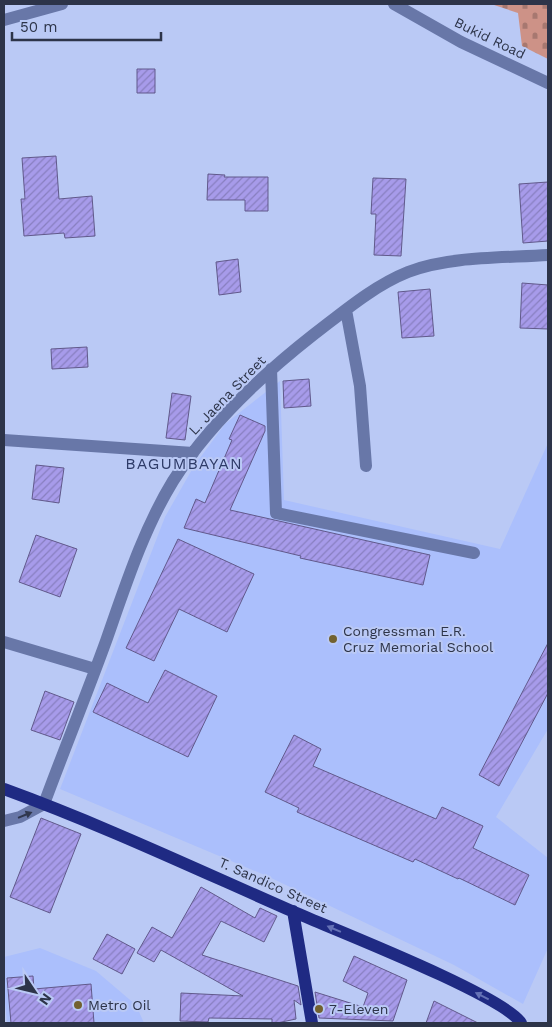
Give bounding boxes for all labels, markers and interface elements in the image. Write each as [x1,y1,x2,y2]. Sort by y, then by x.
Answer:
scale bar [12,10,161,42]
street label: Bukid Road [452,14,528,62]
text: 50 m [20,18,57,36]
street label: L. Jaena Street [185,352,269,438]
district label: BAGUMBAYAN [125,454,243,473]
place label: Congressman E.R. Cruz Memorial School [343,623,494,655]
marker: Congressman E.R. Cruz Memorial School [327,633,339,645]
one-way arrow [18,810,32,818]
street label: T. Sandico Street [216,854,330,916]
one-way arrow [327,924,341,932]
north arrow [10,967,60,1017]
text: N [36,991,55,1008]
one-way arrow [475,991,489,999]
place label: Metro Oil [88,997,151,1013]
marker: Metro Oil [72,999,84,1011]
place label: 7-Eleven [329,1001,388,1017]
marker: 7-Eleven [313,1003,325,1015]

